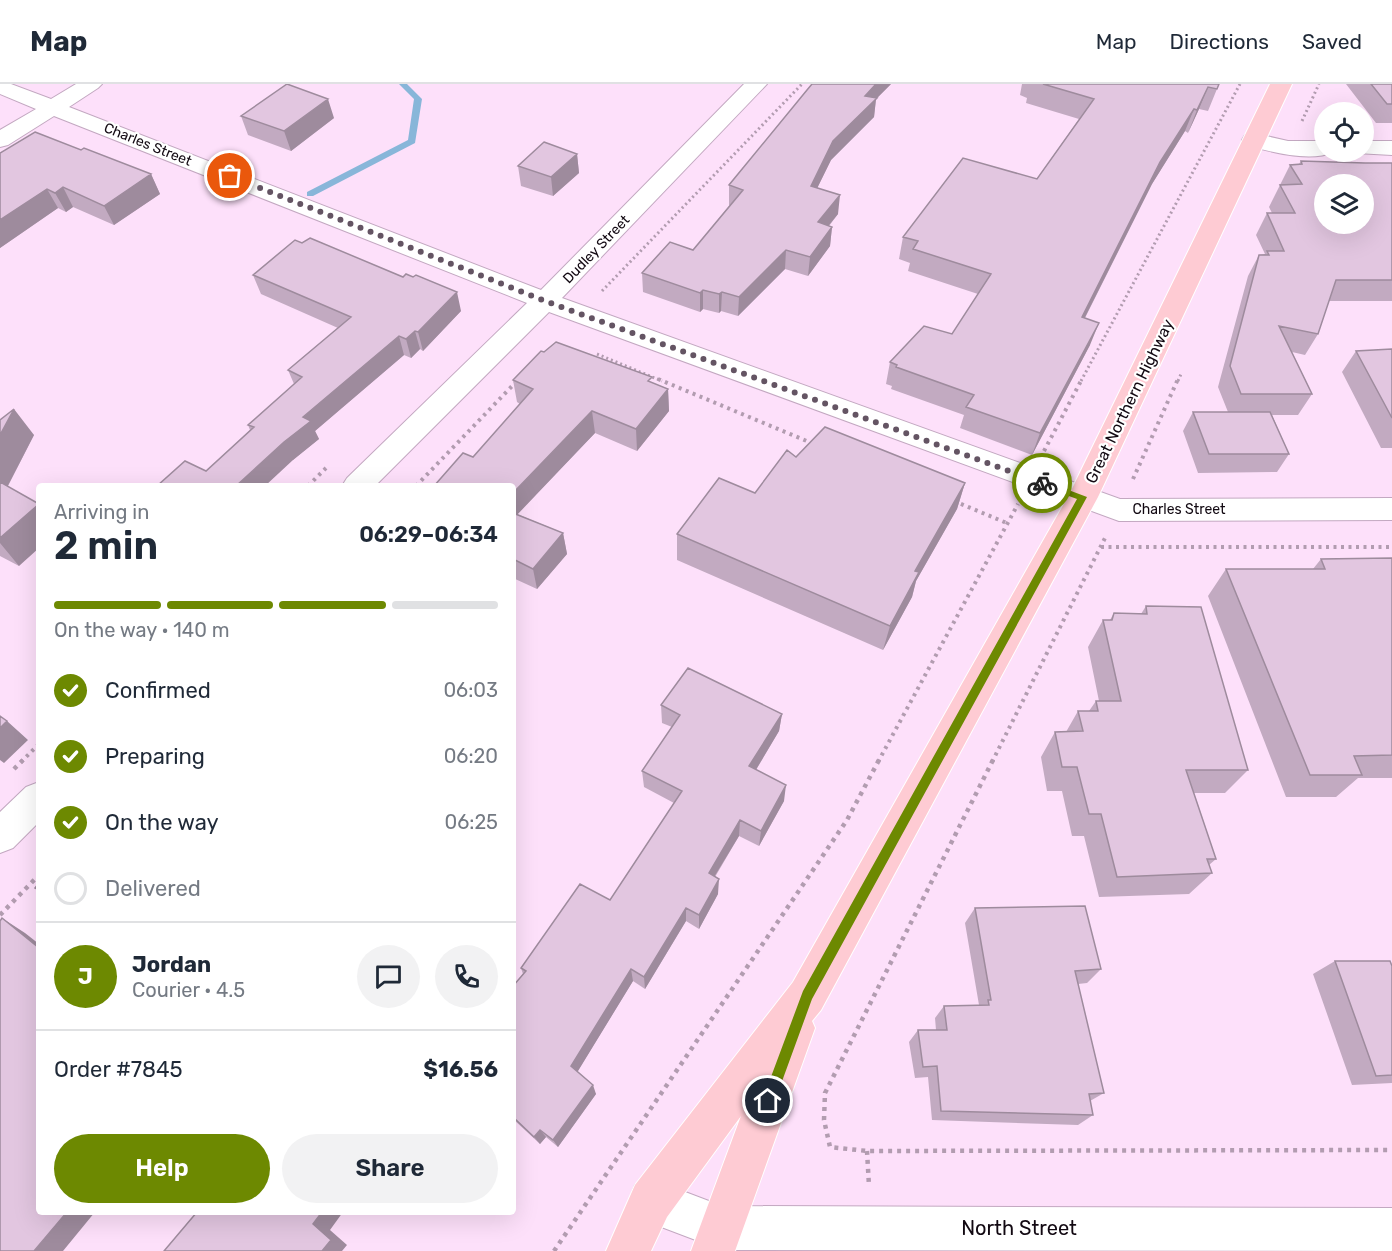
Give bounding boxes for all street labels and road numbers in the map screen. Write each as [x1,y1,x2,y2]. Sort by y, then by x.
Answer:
street label: Charles Street [101,119,195,170]
street label: Dudley Street [559,211,634,287]
street label: Great Northern Highway [1081,316,1178,486]
street label: Charles Street [1132,501,1226,518]
street label: North Street [961,1216,1077,1240]

